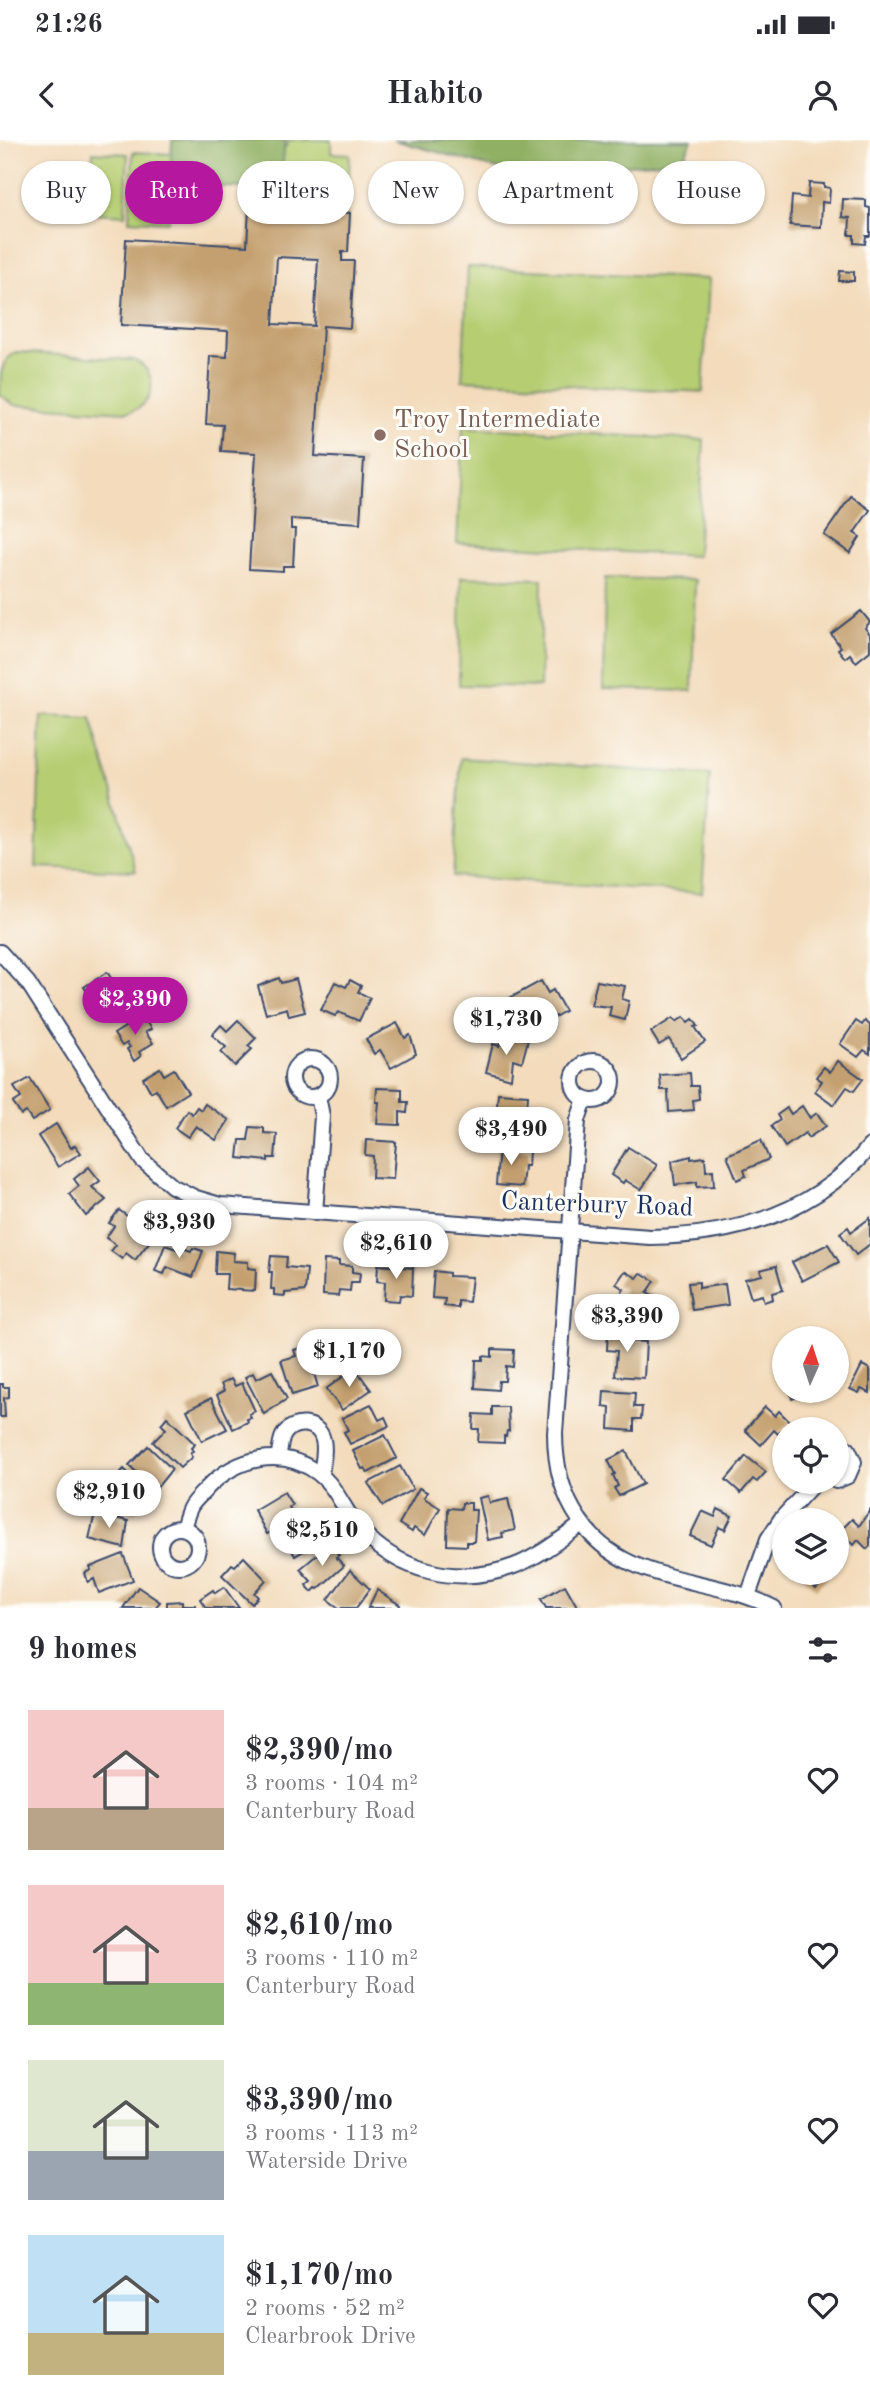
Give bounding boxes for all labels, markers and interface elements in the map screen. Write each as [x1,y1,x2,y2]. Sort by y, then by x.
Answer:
text: 21:26 [35,12,103,38]
icon: back [28,76,66,114]
icon: person [804,76,842,114]
text: Habito [387,79,483,111]
chip: Buy [21,161,111,224]
chip: Rent [125,161,223,224]
chip: Filters [237,161,354,224]
chip: New [368,161,464,224]
chip: Apartment [478,161,638,224]
chip: House [652,161,765,224]
place label: Troy Intermediate School [394,407,600,463]
marker: Troy Intermediate School [372,427,388,443]
pin: $2,390 [78,978,192,1037]
text: $2,390 [98,988,172,1011]
pin: $1,730 [449,998,563,1057]
text: $1,730 [469,1008,543,1031]
pin: $3,490 [454,1108,568,1167]
text: $3,490 [474,1118,548,1141]
street label: Canterbury Road [500,1189,694,1221]
pin: $3,930 [122,1200,236,1260]
text: $3,930 [142,1211,216,1234]
pin: $2,610 [339,1222,453,1281]
text: $2,610 [359,1232,433,1255]
pin: $3,390 [570,1294,684,1354]
text: $3,390 [590,1305,664,1328]
north arrow [772,1326,849,1404]
map controls [772,1326,849,1585]
pin: $1,170 [292,1330,406,1389]
text: $1,170 [312,1340,386,1363]
button: locate [772,1417,849,1494]
pin: $2,910 [52,1470,166,1530]
text: $2,910 [72,1481,146,1504]
pin: $2,510 [265,1508,379,1568]
button: layers [772,1508,849,1585]
text: $2,510 [285,1519,359,1542]
icon: filters [804,1631,842,1669]
text: 9 homes [28,1635,137,1665]
text: $2,390/mo [245,1736,393,1766]
icon: home [84,1738,168,1822]
icon: heart [804,1761,842,1799]
text: 3 rooms · 104 m² [245,1772,418,1795]
text: Canterbury Road [245,1800,416,1823]
text: $2,610/mo [245,1911,393,1941]
icon: home [84,1913,168,1997]
icon: heart [804,1936,842,1974]
text: 3 rooms · 110 m² [245,1947,418,1970]
text: Canterbury Road [245,1975,416,1998]
text: $3,390/mo [245,2086,393,2116]
icon: home [84,2088,168,2172]
icon: heart [804,2111,842,2149]
text: 3 rooms · 113 m² [245,2122,418,2145]
text: Waterside Drive [245,2150,408,2173]
text: $1,170/mo [245,2261,393,2291]
icon: home [84,2263,168,2347]
icon: heart [804,2286,842,2324]
text: 2 rooms · 52 m² [245,2297,405,2320]
text: Clearbrook Drive [245,2325,416,2348]

